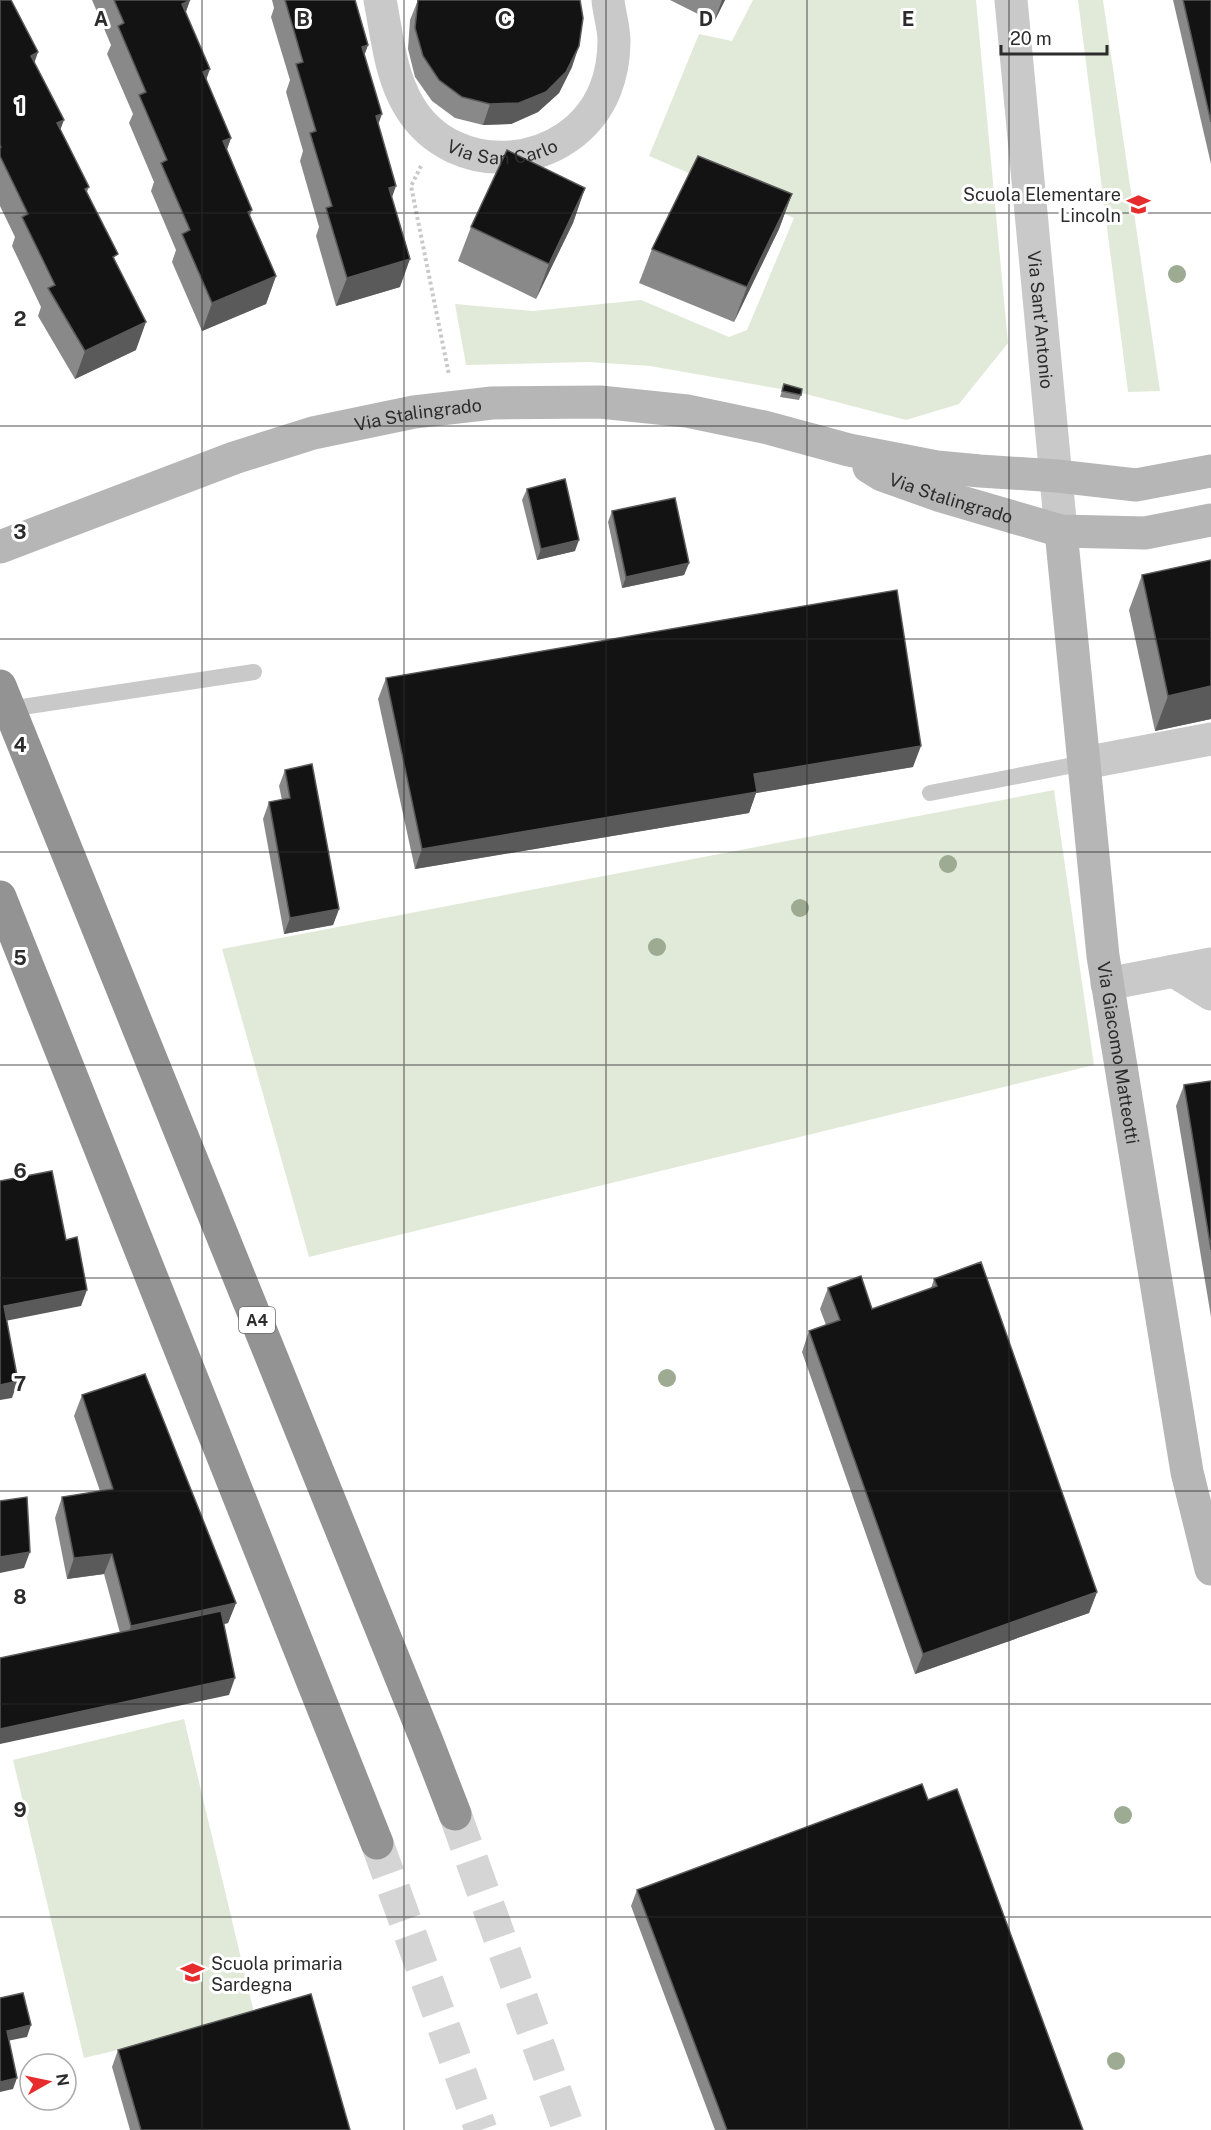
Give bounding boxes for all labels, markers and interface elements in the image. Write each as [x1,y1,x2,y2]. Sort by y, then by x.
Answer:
text: A [94,7,108,31]
text: B [296,7,310,31]
text: C [498,7,512,31]
text: D [699,7,713,31]
text: E [902,7,914,31]
scale bar [1001,18,1108,56]
text: 20 m [1010,28,1052,49]
text: 1 [16,94,24,118]
street label: Via San Carlo [444,134,561,168]
place label: Scuola Elementare Lincoln [963,184,1121,226]
school or university icon: Scuola Elementare Lincoln [1126,191,1152,217]
street label: Via Sant'Antonio [1024,250,1058,390]
text: 2 [14,307,26,331]
street label: Via Stalingrado [352,394,483,435]
street label: Via Stalingrado [886,468,1015,527]
text: 3 [13,520,27,544]
text: 4 [13,733,27,757]
text: 5 [13,946,27,970]
street label: Via Giacomo Matteotti [1094,960,1144,1145]
text: 6 [13,1159,27,1183]
road number: A4 [239,1307,275,1333]
text: 7 [14,1372,26,1396]
text: 8 [13,1585,27,1609]
text: 9 [13,1798,27,1822]
place label: Scuola primaria Sardegna [211,1953,342,1995]
school or university icon: Scuola primaria Sardegna [180,1960,206,1986]
north arrow [18,2052,78,2112]
text: N [52,2072,73,2087]

